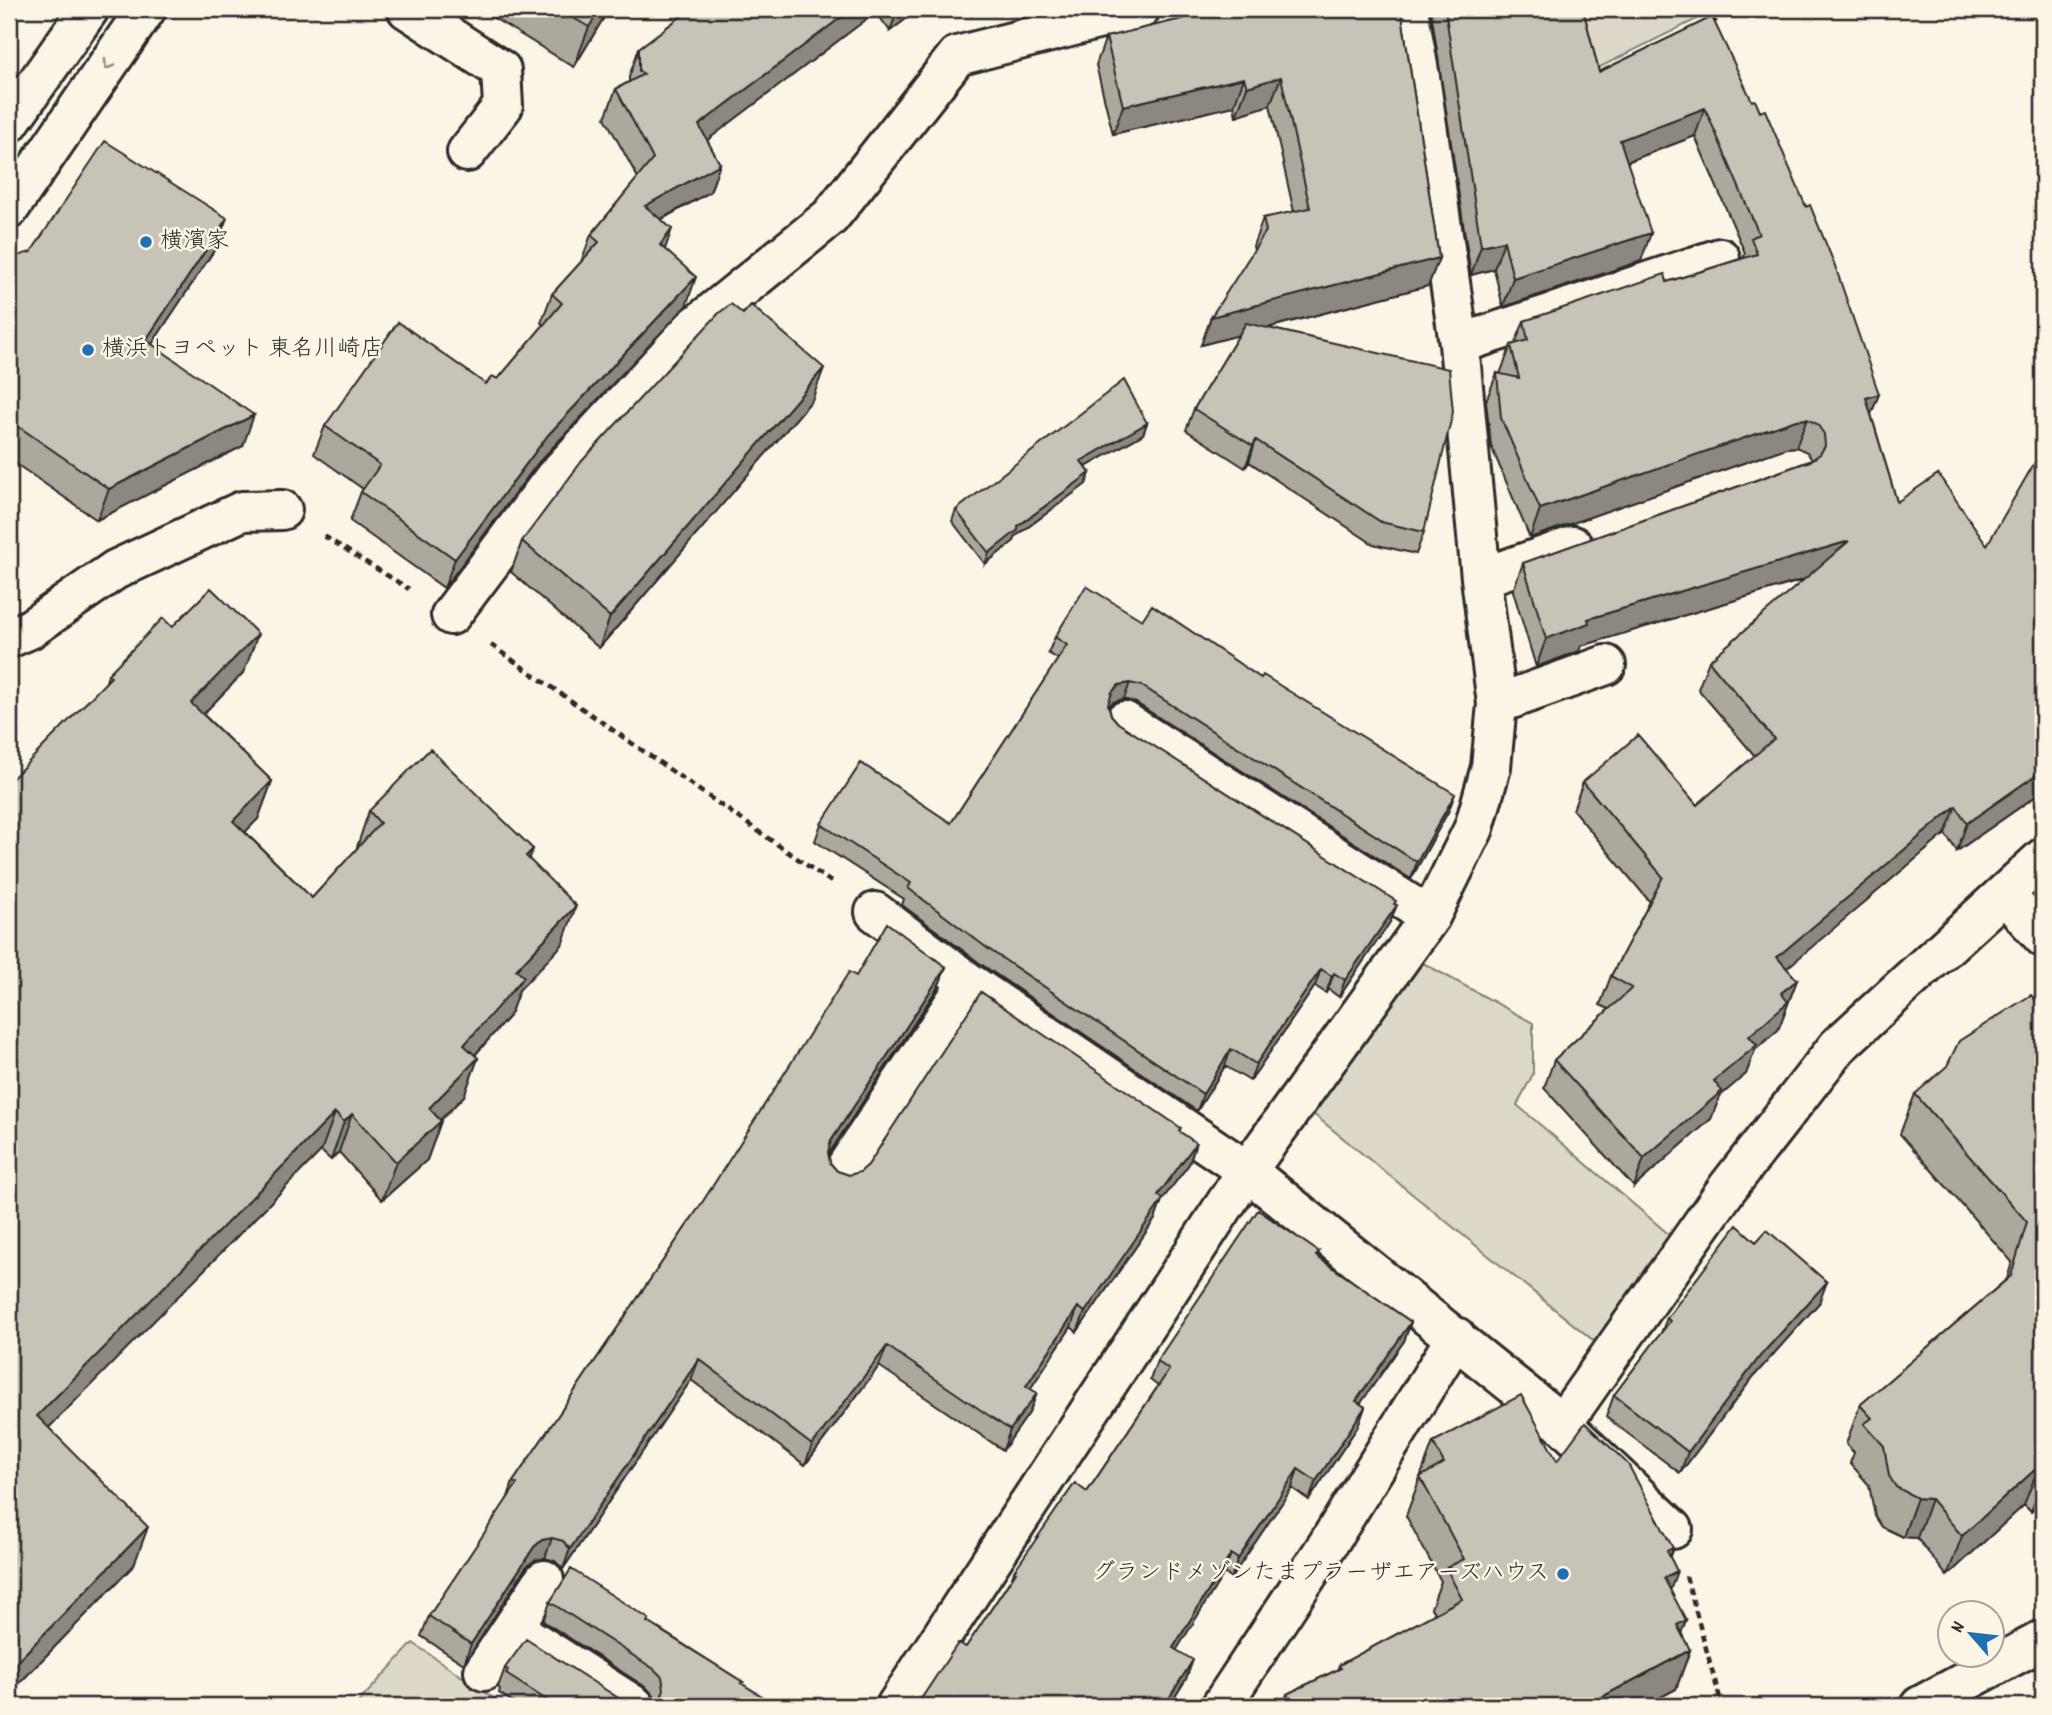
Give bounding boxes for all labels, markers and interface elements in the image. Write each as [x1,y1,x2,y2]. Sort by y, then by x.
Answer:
one-way arrow [103,57,116,70]
place label: 横濱家 [160,226,229,259]
marker: 横濱家 [138,234,154,250]
place label: 横浜トヨペット 東名川崎店 [102,334,383,367]
marker: 横浜トヨペット 東名川崎店 [80,342,96,358]
place label: グランドメゾンたまプラーザエアーズハウス [1092,1558,1549,1591]
marker: グランドメゾンたまプラーザエアーズハウス [1555,1566,1571,1582]
north arrow [1937,1600,2007,1670]
text: N [1945,1617,1973,1638]

